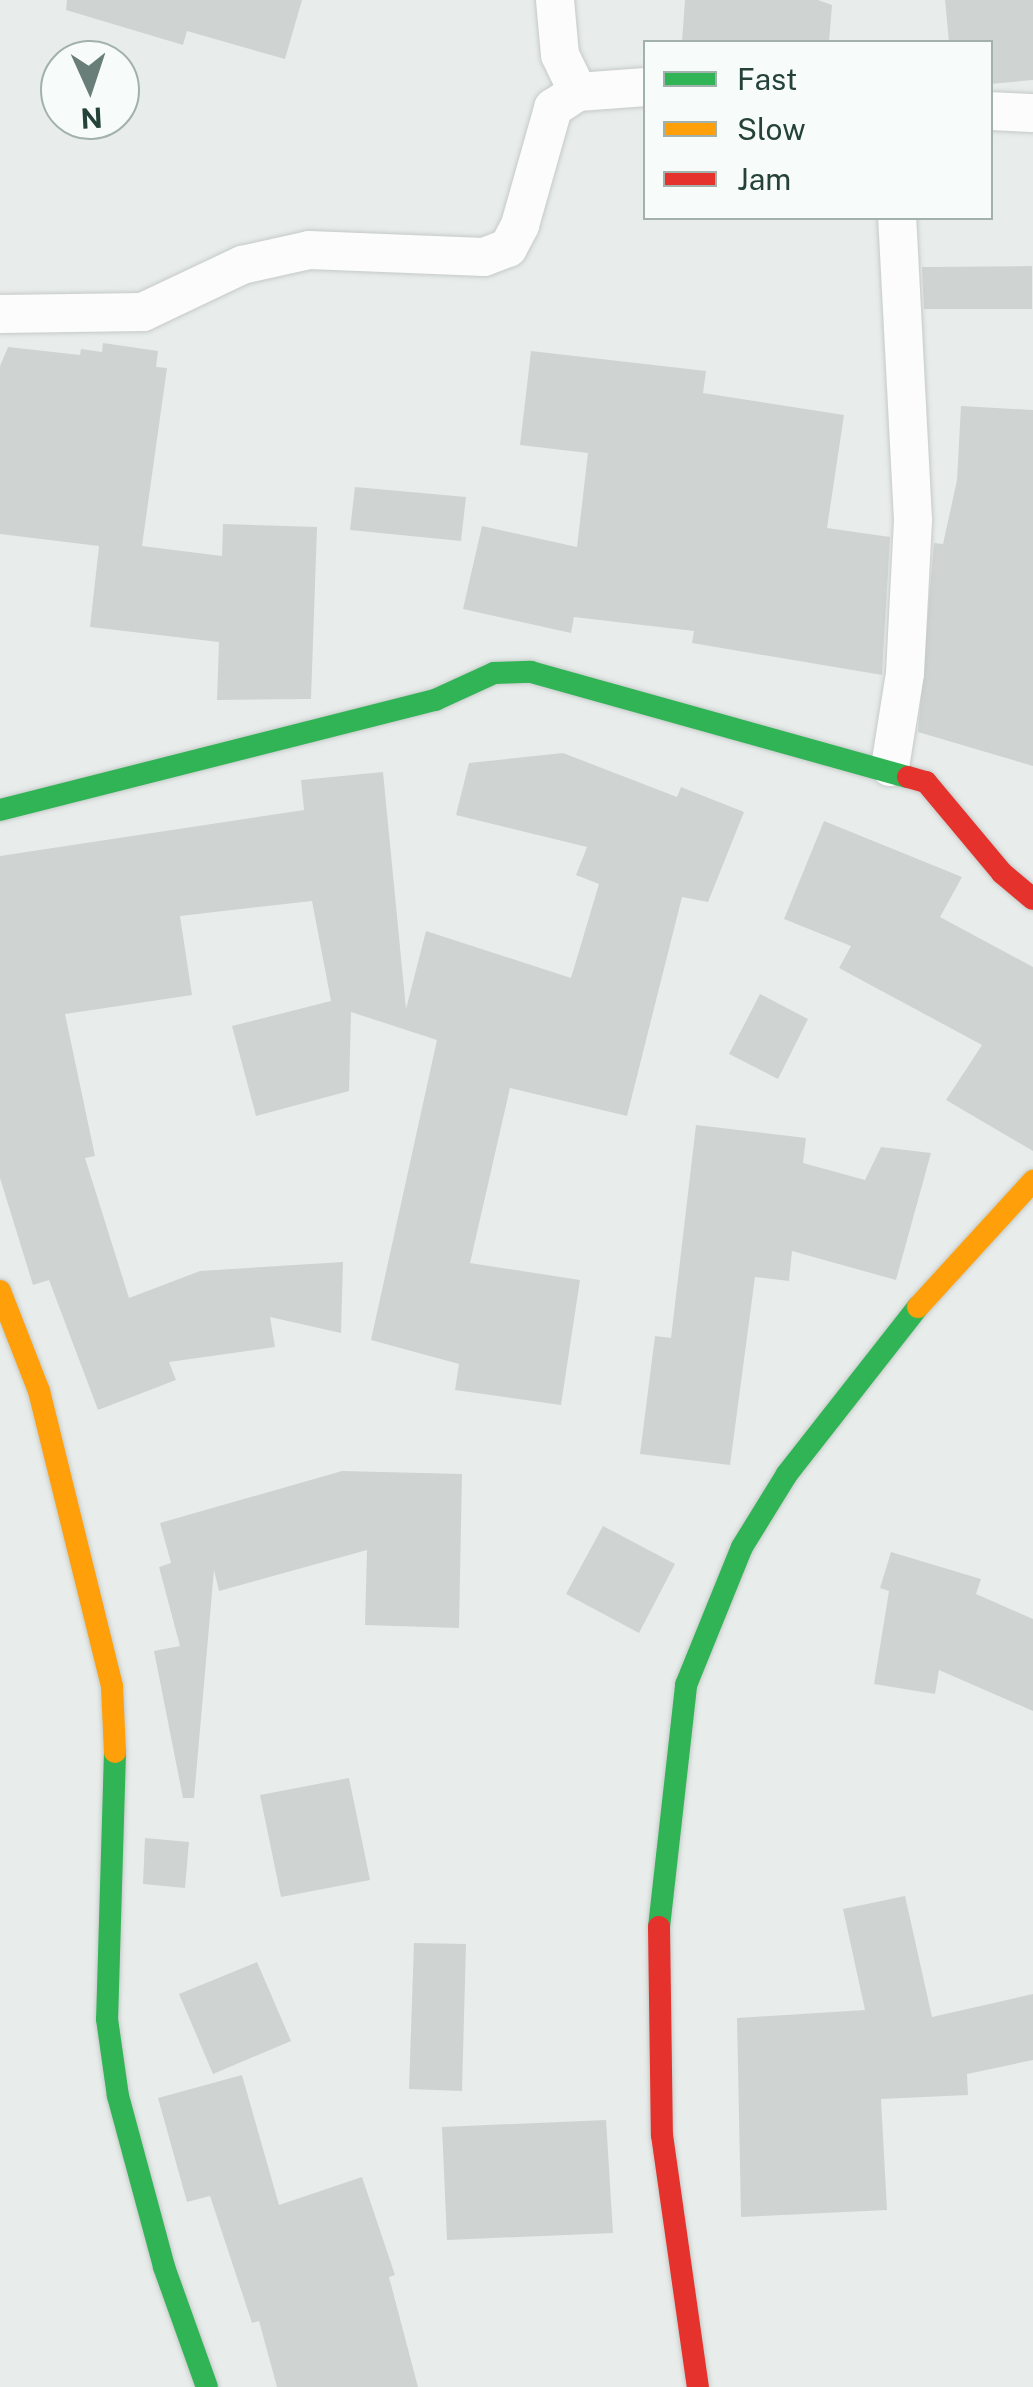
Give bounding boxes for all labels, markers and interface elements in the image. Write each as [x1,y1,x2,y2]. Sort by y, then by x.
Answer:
north arrow [40,40,140,140]
legend [643,40,993,220]
text: Fast [737,61,797,97]
text: N [80,101,103,136]
text: Slow [737,111,806,147]
text: Jam [737,161,791,197]

